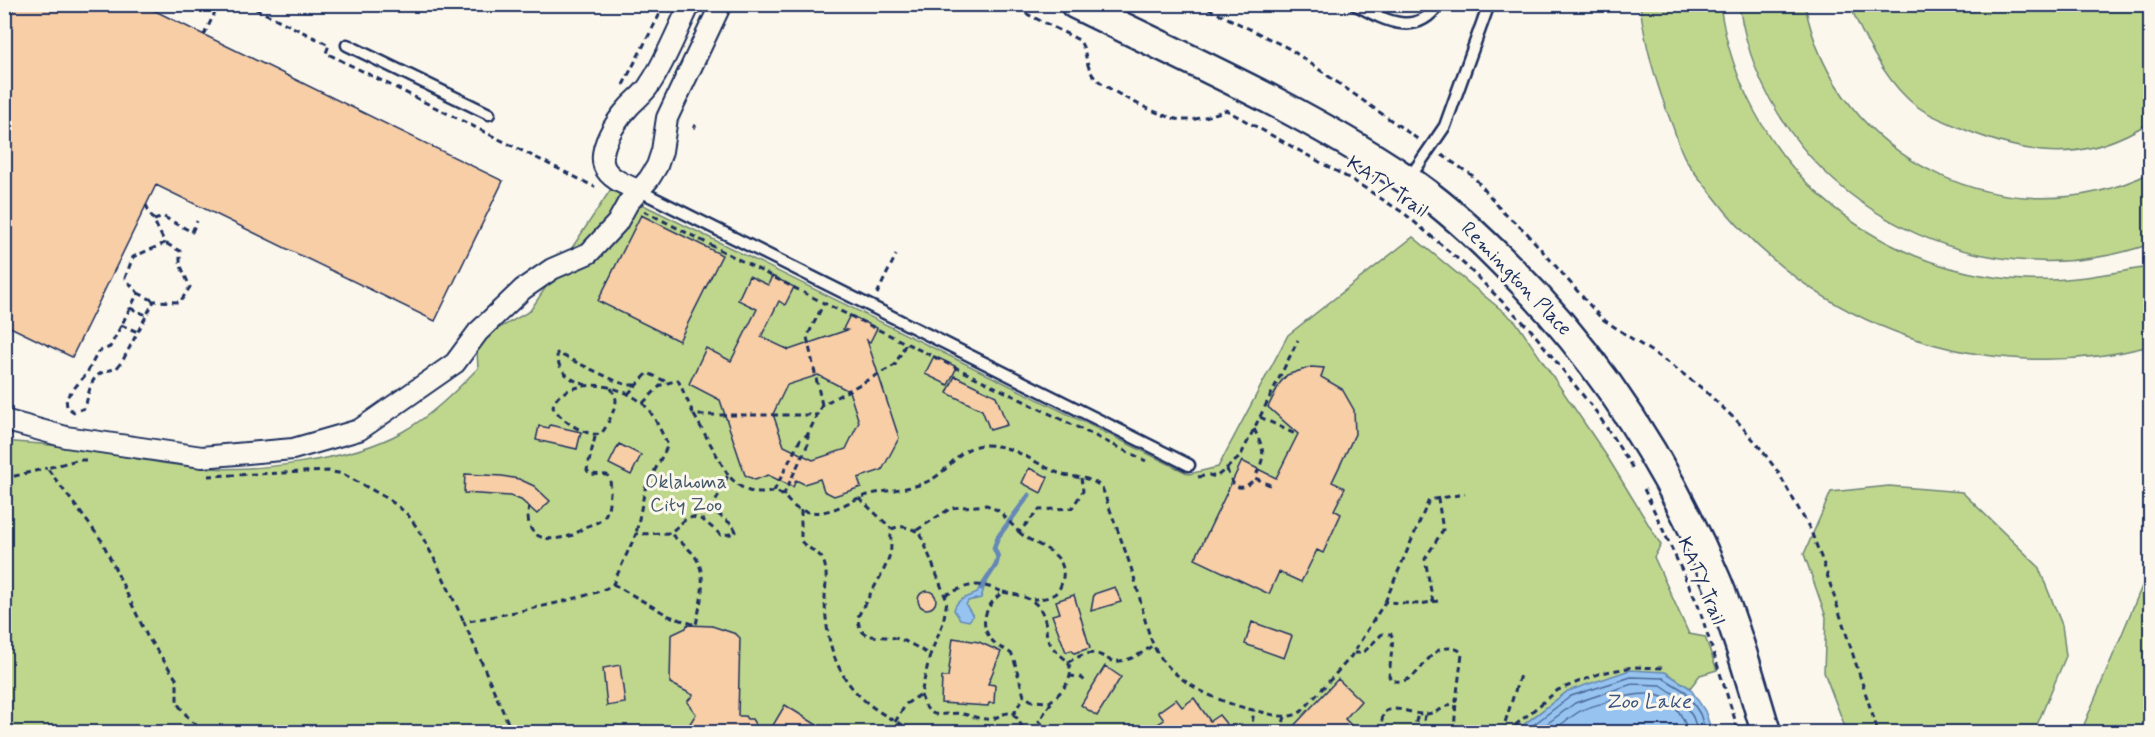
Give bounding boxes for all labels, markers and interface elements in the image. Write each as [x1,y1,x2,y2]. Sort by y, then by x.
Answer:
street label: KATY Trail [1341,150,1433,224]
street label: Remington Place [1455,216,1577,342]
park label: Oklahoma City Zoo [645,469,727,519]
street label: KATY Trail [1670,533,1732,629]
water label: Zoo Lake [1605,688,1692,716]

